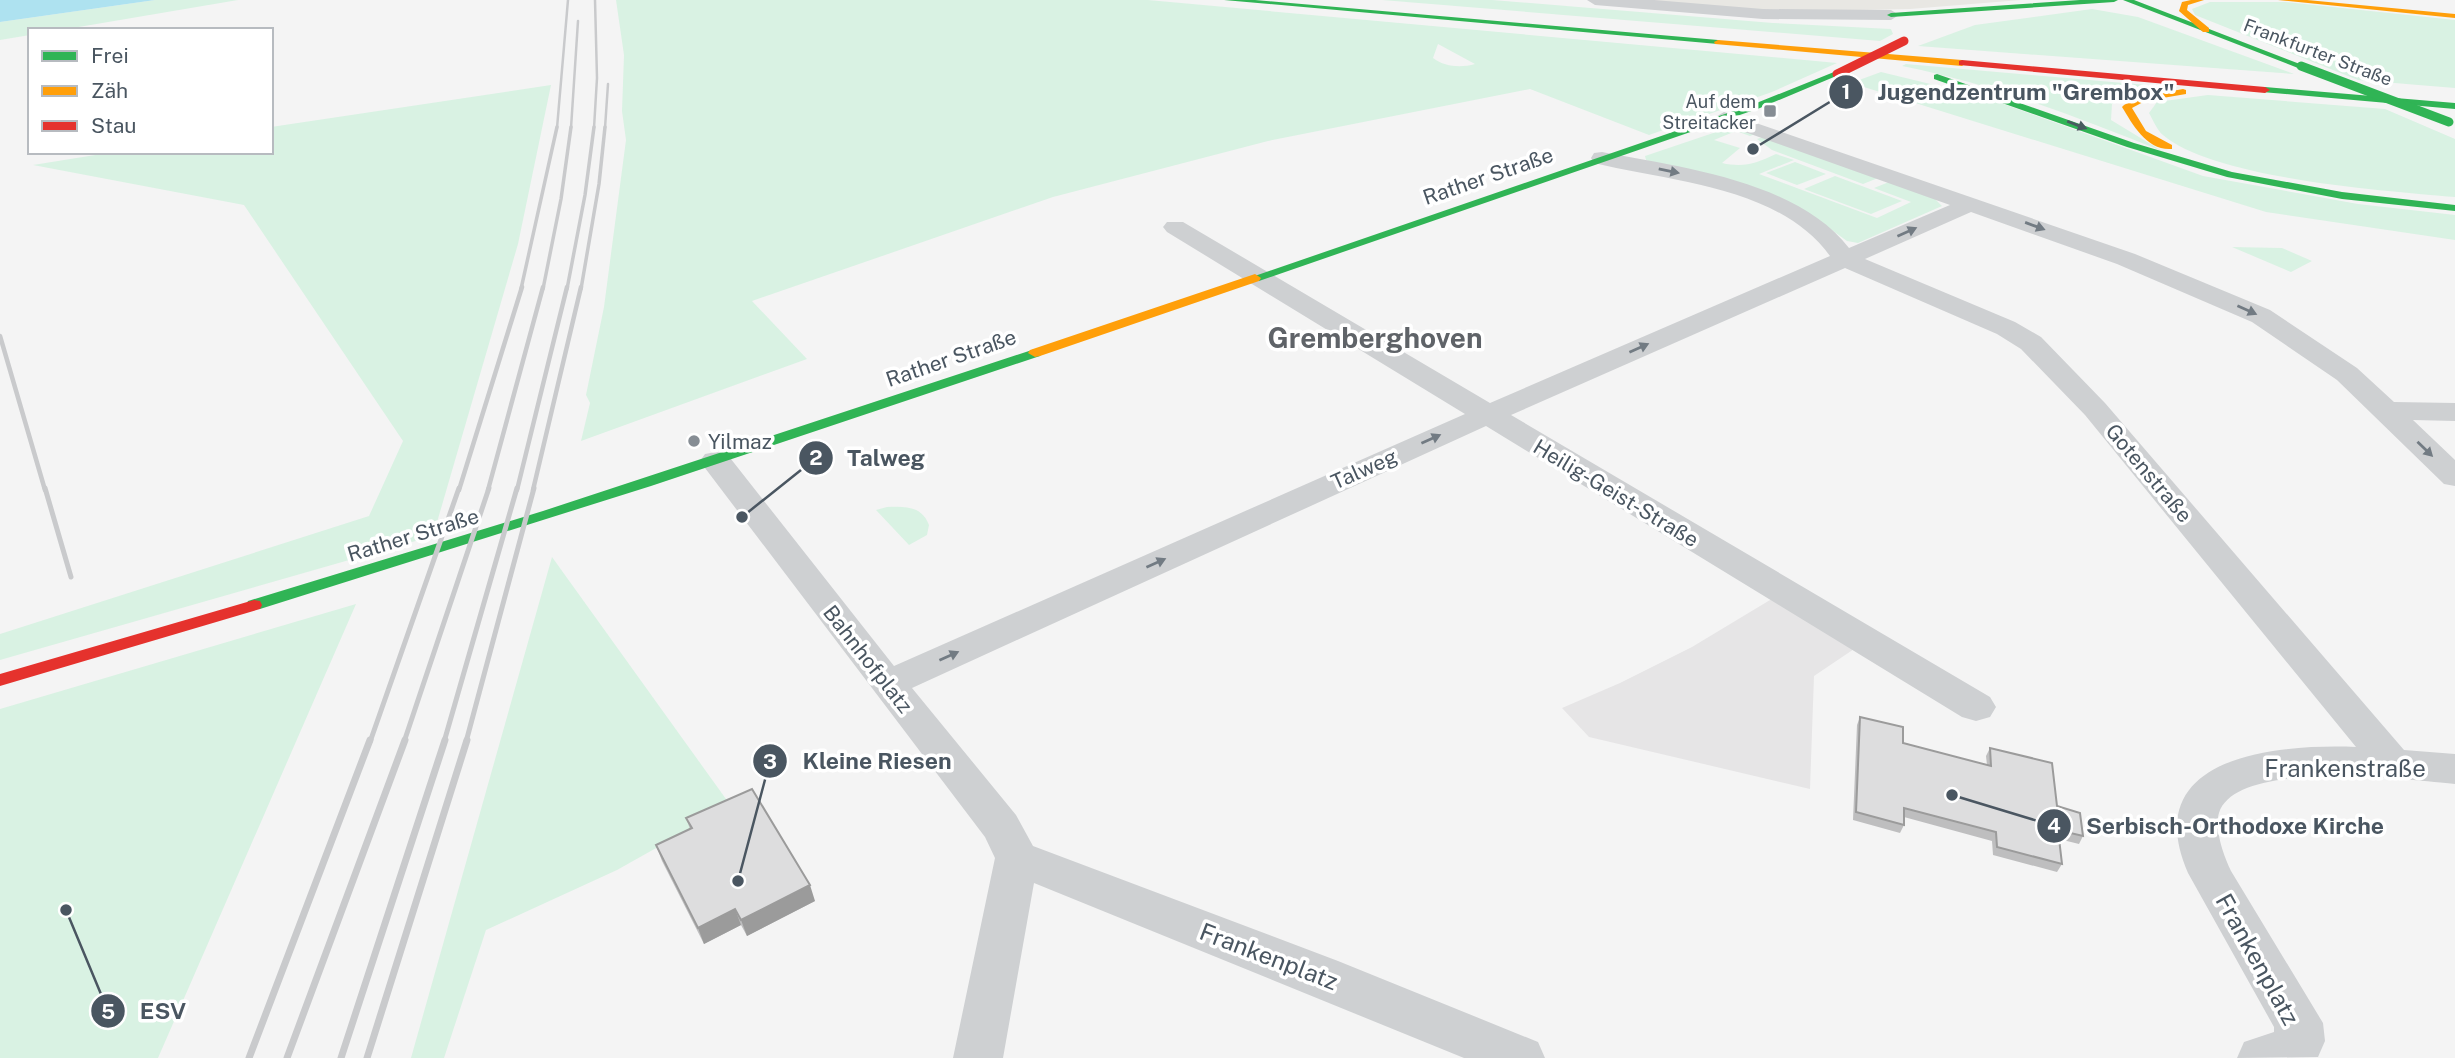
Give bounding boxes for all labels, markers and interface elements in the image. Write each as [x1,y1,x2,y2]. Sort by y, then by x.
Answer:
street label: Frankfurter Straße [2241,14,2395,90]
legend [28,28,273,154]
text: Frei [91,43,129,68]
callout: Jugendzentrum "Grembox" [1829,70,2189,114]
text: Zäh [91,78,128,103]
text: Jugendzentrum "Grembox" [1878,78,2174,105]
text: 1 [1842,79,1851,104]
place label: Auf dem Streitacker [1662,91,1756,133]
marker: Auf dem Streitacker [1762,103,1778,119]
text: Stau [91,113,137,138]
one-way arrow [2066,120,2087,131]
street label: Rather Straße [1420,142,1556,210]
one-way arrow [1658,165,1680,176]
one-way arrow [2025,221,2046,232]
one-way arrow [1897,226,1917,238]
one-way arrow [2236,305,2257,316]
district label: Gremberghoven [1267,321,1483,354]
street label: Rather Straße [883,324,1019,392]
one-way arrow [1629,342,1649,354]
street label: Gotenstraße [2101,419,2197,527]
place label: Yilmaz [708,429,772,454]
marker: Yilmaz [686,433,702,449]
one-way arrow [1421,433,1441,445]
street label: Heilig-Geist-Straße [1529,434,1703,552]
callout: Talweg [798,436,939,480]
one-way arrow [2417,440,2434,457]
street label: Talweg [1327,443,1401,495]
text: Talweg [847,444,925,471]
text: 2 [809,445,823,470]
street label: Rather Straße [344,503,482,567]
one-way arrow [1146,557,1167,568]
street label: Bahnhofplatz [818,600,918,718]
one-way arrow [939,650,959,662]
callout: Kleine Riesen [753,739,965,783]
text: Kleine Riesen [802,747,952,774]
text: 3 [763,749,777,774]
street label: Frankenstraße [2264,754,2426,782]
callout: Serbisch-Orthodoxe Kirche [2037,804,2398,848]
text: Serbisch-Orthodoxe Kirche [2086,812,2384,839]
text: 4 [2047,813,2061,838]
street label: Frankenplatz [2210,888,2306,1030]
street label: Frankenplatz [1196,917,1342,995]
callout: ESV [91,989,200,1033]
text: ESV [140,997,186,1024]
text: 5 [101,999,115,1024]

